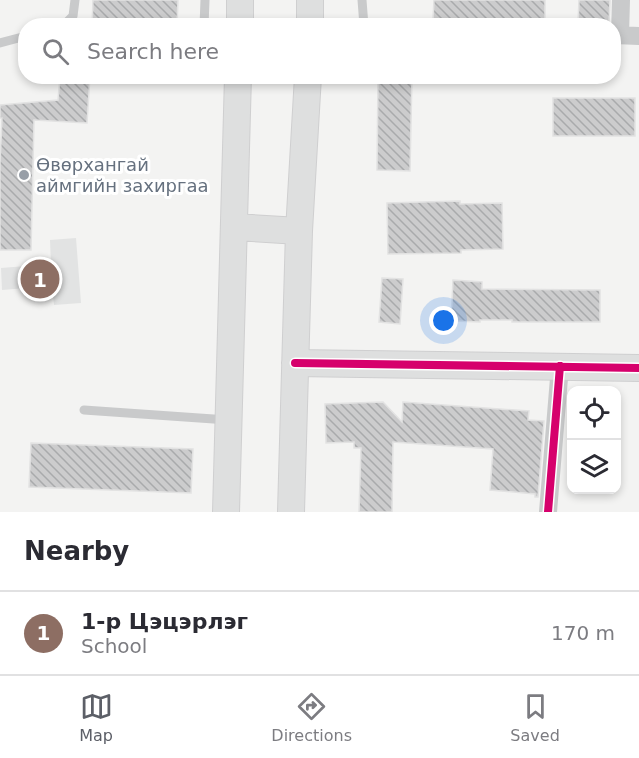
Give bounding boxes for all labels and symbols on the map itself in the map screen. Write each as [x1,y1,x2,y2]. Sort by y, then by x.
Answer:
place label: Өвөрхангай аймгийн захиргаа [36,154,209,196]
marker: Өвөрхангай аймгийн захиргаа [17,168,31,182]
pin: 1 [20,256,60,302]
your location [429,306,458,335]

